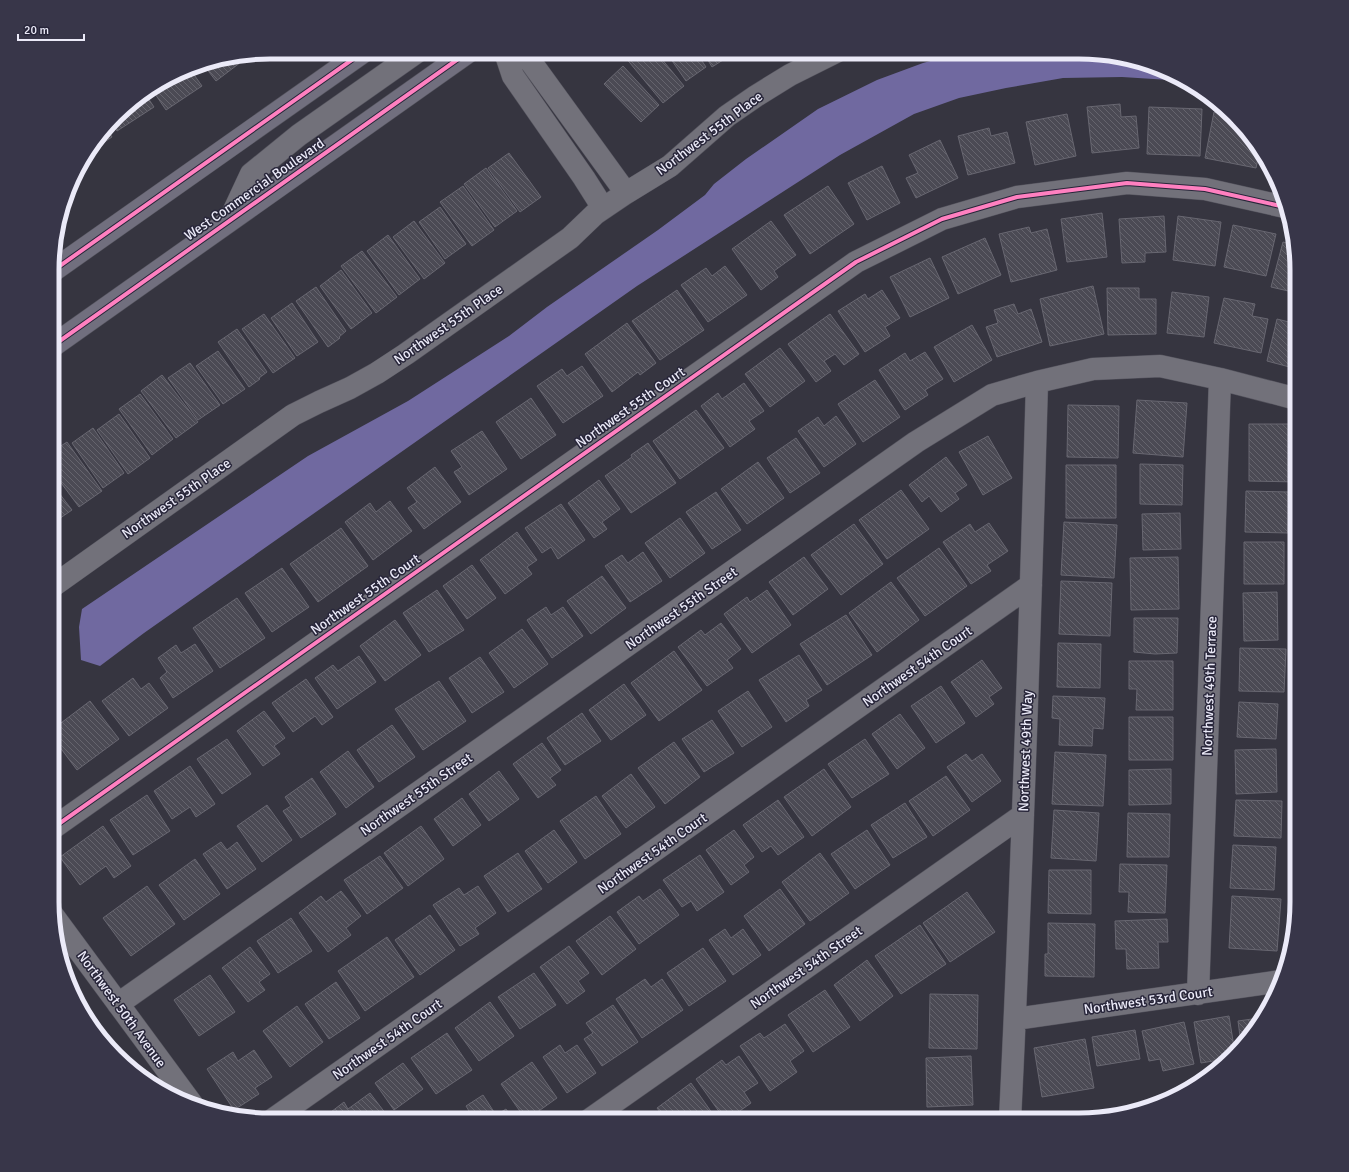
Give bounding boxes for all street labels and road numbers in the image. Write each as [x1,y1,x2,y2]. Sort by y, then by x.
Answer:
street label: Northwest 55th Place [653,88,766,179]
street label: West Commercial Boulevard [181,134,328,244]
street label: Northwest 55th Place [391,280,506,368]
street label: Northwest 55th Court [572,363,688,452]
street label: Northwest 55th Place [119,454,234,542]
street label: Northwest 55th Court [307,550,423,639]
street label: Northwest 55th Street [622,563,741,653]
street label: Northwest 49th Terrace [1199,616,1220,756]
street label: Northwest 54th Court [859,622,975,711]
street label: Northwest 49th Way [1015,690,1036,812]
street label: Northwest 55th Street [357,749,476,839]
street label: Northwest 54th Court [594,809,710,898]
street label: Northwest 54th Street [747,922,866,1012]
street label: Northwest 50th Avenue [74,948,170,1071]
street label: Northwest 53rd Court [1083,983,1214,1018]
street label: Northwest 54th Court [329,995,445,1084]

